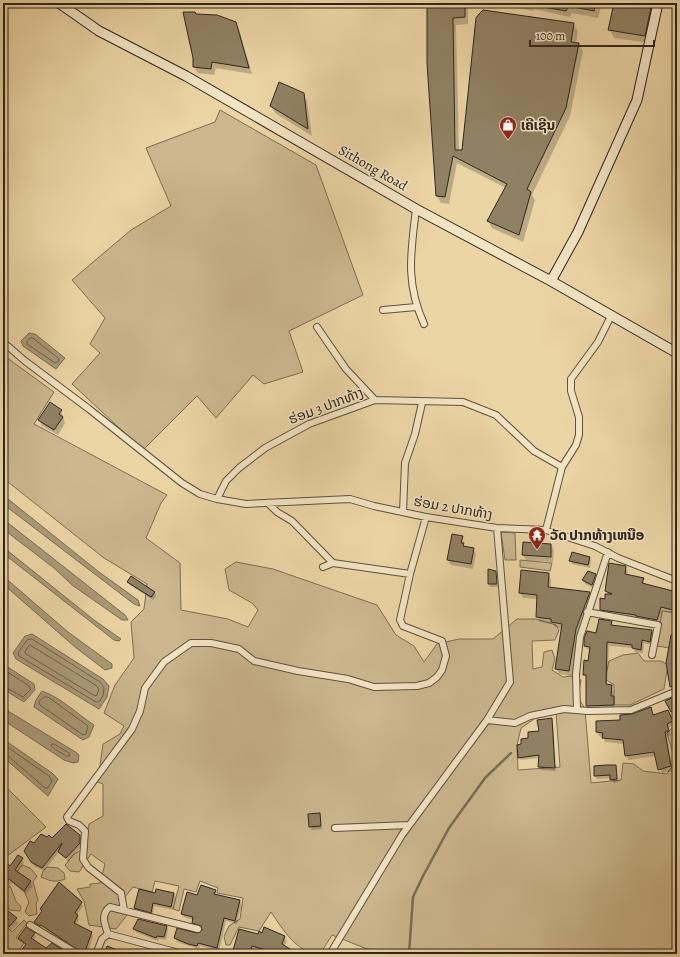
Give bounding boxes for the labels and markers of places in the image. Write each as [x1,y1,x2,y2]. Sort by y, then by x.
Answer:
shop icon: ເຄີເຊີນ [498,115,518,140]
place label: ເຄີເຊີນ [521,116,555,135]
temple icon: ວັດ ປາກທ້າງເຫນືອ [527,525,547,550]
place label: ວັດ ປາກທ້າງເຫນືອ [550,526,644,545]

